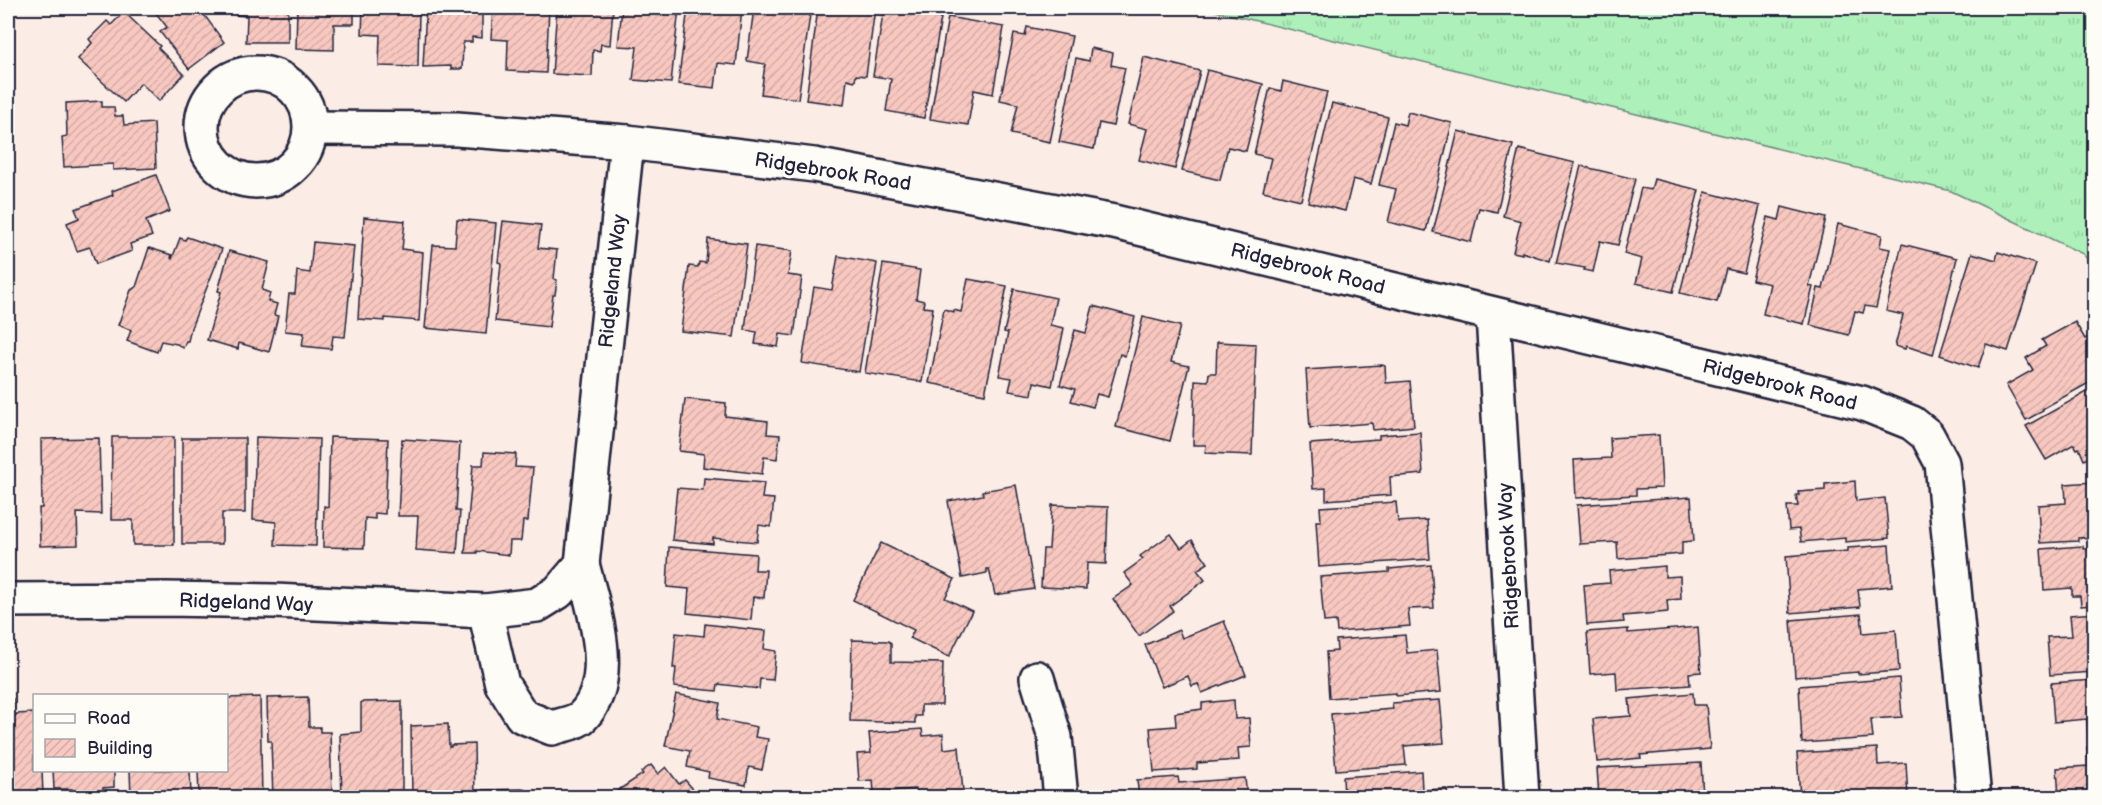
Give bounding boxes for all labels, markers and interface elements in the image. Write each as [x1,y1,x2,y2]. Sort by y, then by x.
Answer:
street label: Ridgebrook Road [753,148,913,196]
street label: Ridgeland Way [594,213,632,349]
street label: Ridgebrook Road [1228,238,1387,300]
street label: Ridgebrook Road [1700,354,1859,416]
street label: Ridgebrook Way [1493,482,1525,630]
street label: Ridgeland Way [178,589,313,617]
legend [33,694,228,772]
text: Road [87,708,131,729]
text: Building [87,738,153,759]

